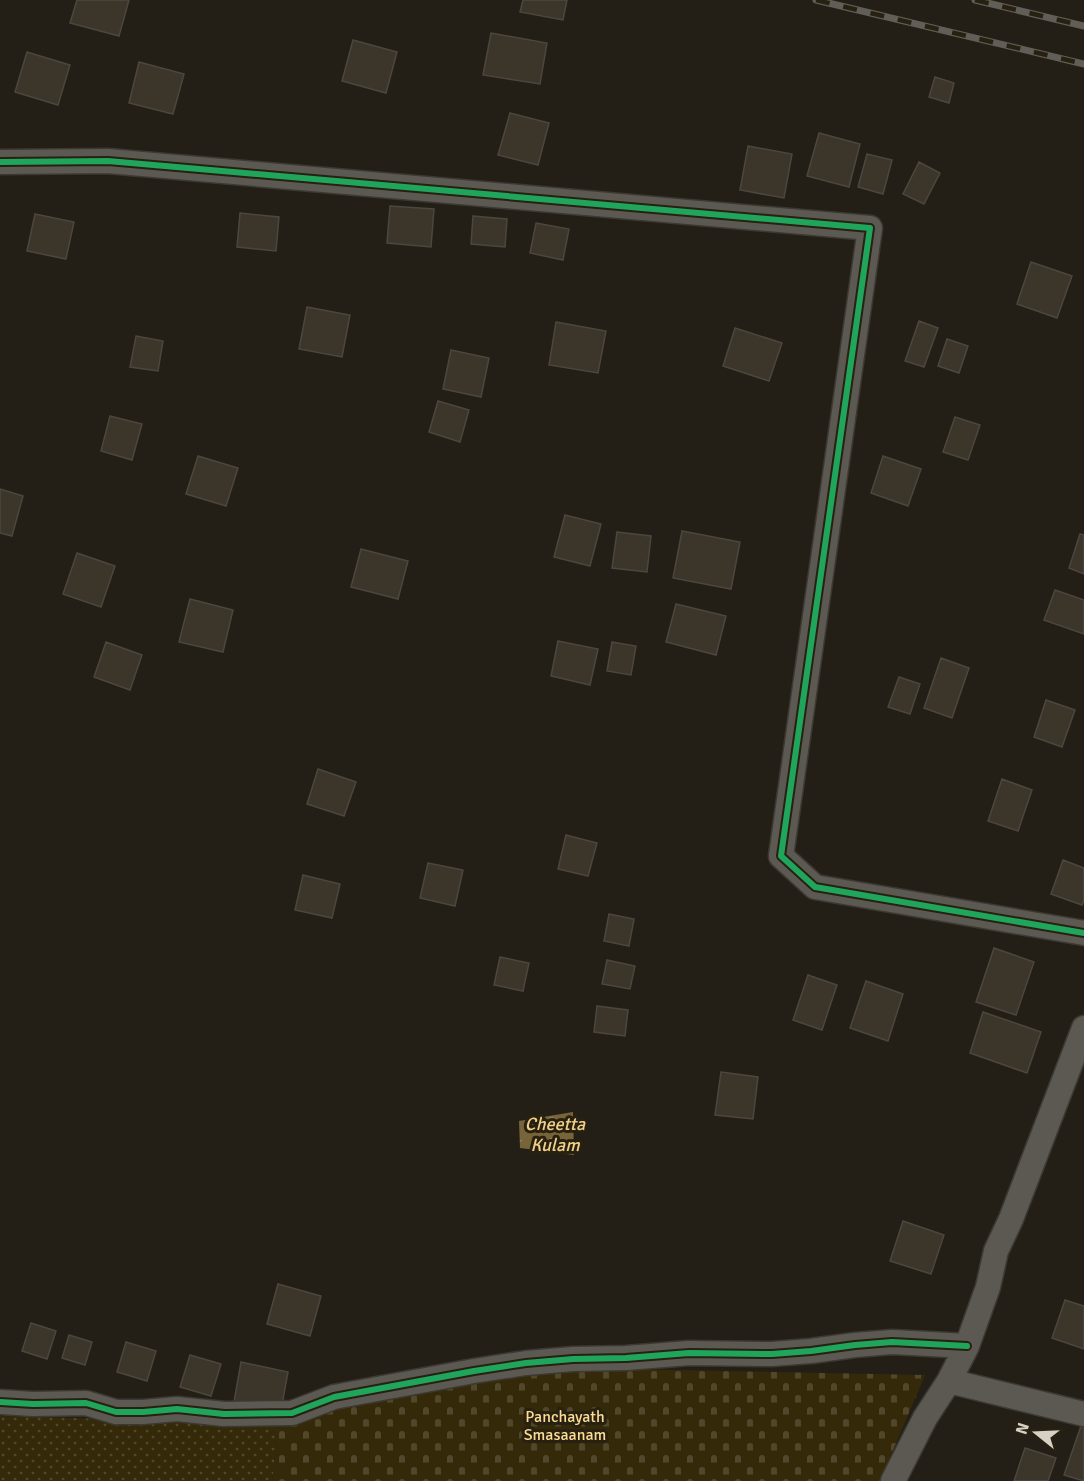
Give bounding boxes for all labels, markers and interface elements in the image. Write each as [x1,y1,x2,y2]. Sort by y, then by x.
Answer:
water label: Cheetta Kulam [525,1113,586,1156]
north arrow [1006,1403,1066,1463]
park label: Panchayath Smasaanam [524,1407,606,1445]
text: N [1011,1420,1034,1437]

